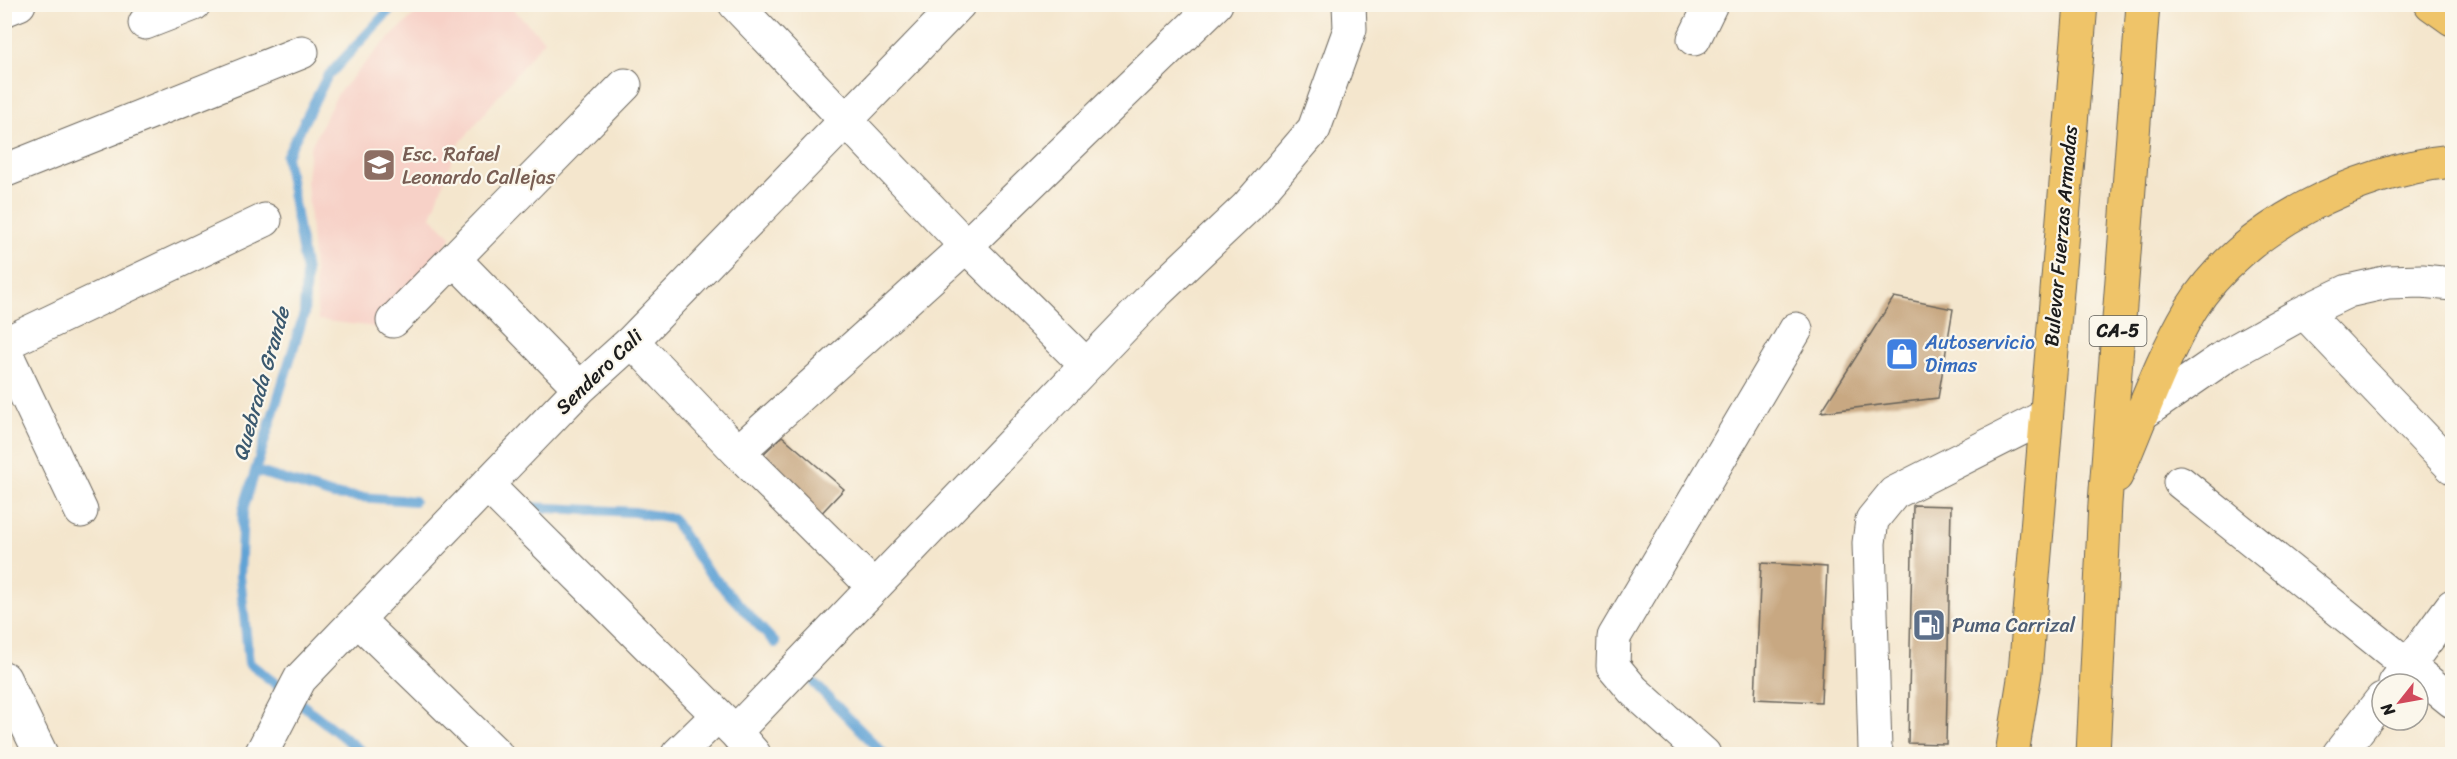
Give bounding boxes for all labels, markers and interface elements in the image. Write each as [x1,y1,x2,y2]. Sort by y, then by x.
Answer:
street label: Bulevar Fuerzas Armadas [2034,123,2088,348]
place label: Esc. Rafael Leonardo Callejas [402,137,556,195]
school or university icon: Esc. Rafael Leonardo Callejas [361,147,397,183]
water label: Quebrada Grande [221,301,302,465]
road number: CA-5 [2090,316,2146,346]
street label: Sendero Cali [547,320,652,423]
place label: Autoservicio Dimas [1924,325,2035,383]
shop icon: Autoservicio Dimas [1884,336,1920,372]
fuel station icon: Puma Carrizal [1911,607,1947,643]
place label: Puma Carrizal [1952,608,2076,643]
north arrow [2370,672,2430,732]
text: N [2372,696,2403,723]

